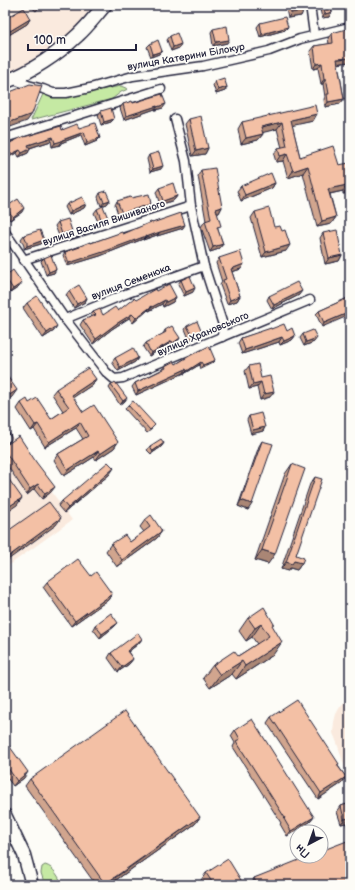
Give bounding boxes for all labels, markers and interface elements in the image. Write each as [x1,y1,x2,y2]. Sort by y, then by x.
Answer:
scale bar [28,26,136,52]
text: 100 m [34,33,66,48]
street label: вулиця Катерини Білокур [126,41,246,73]
street label: вулиця Василя Вишиваного [41,198,167,248]
street label: вулиця Семенюка [90,261,172,303]
street label: вулиця Храновського [156,309,250,359]
north arrow [289,824,329,864]
text: Пн [293,841,313,861]

